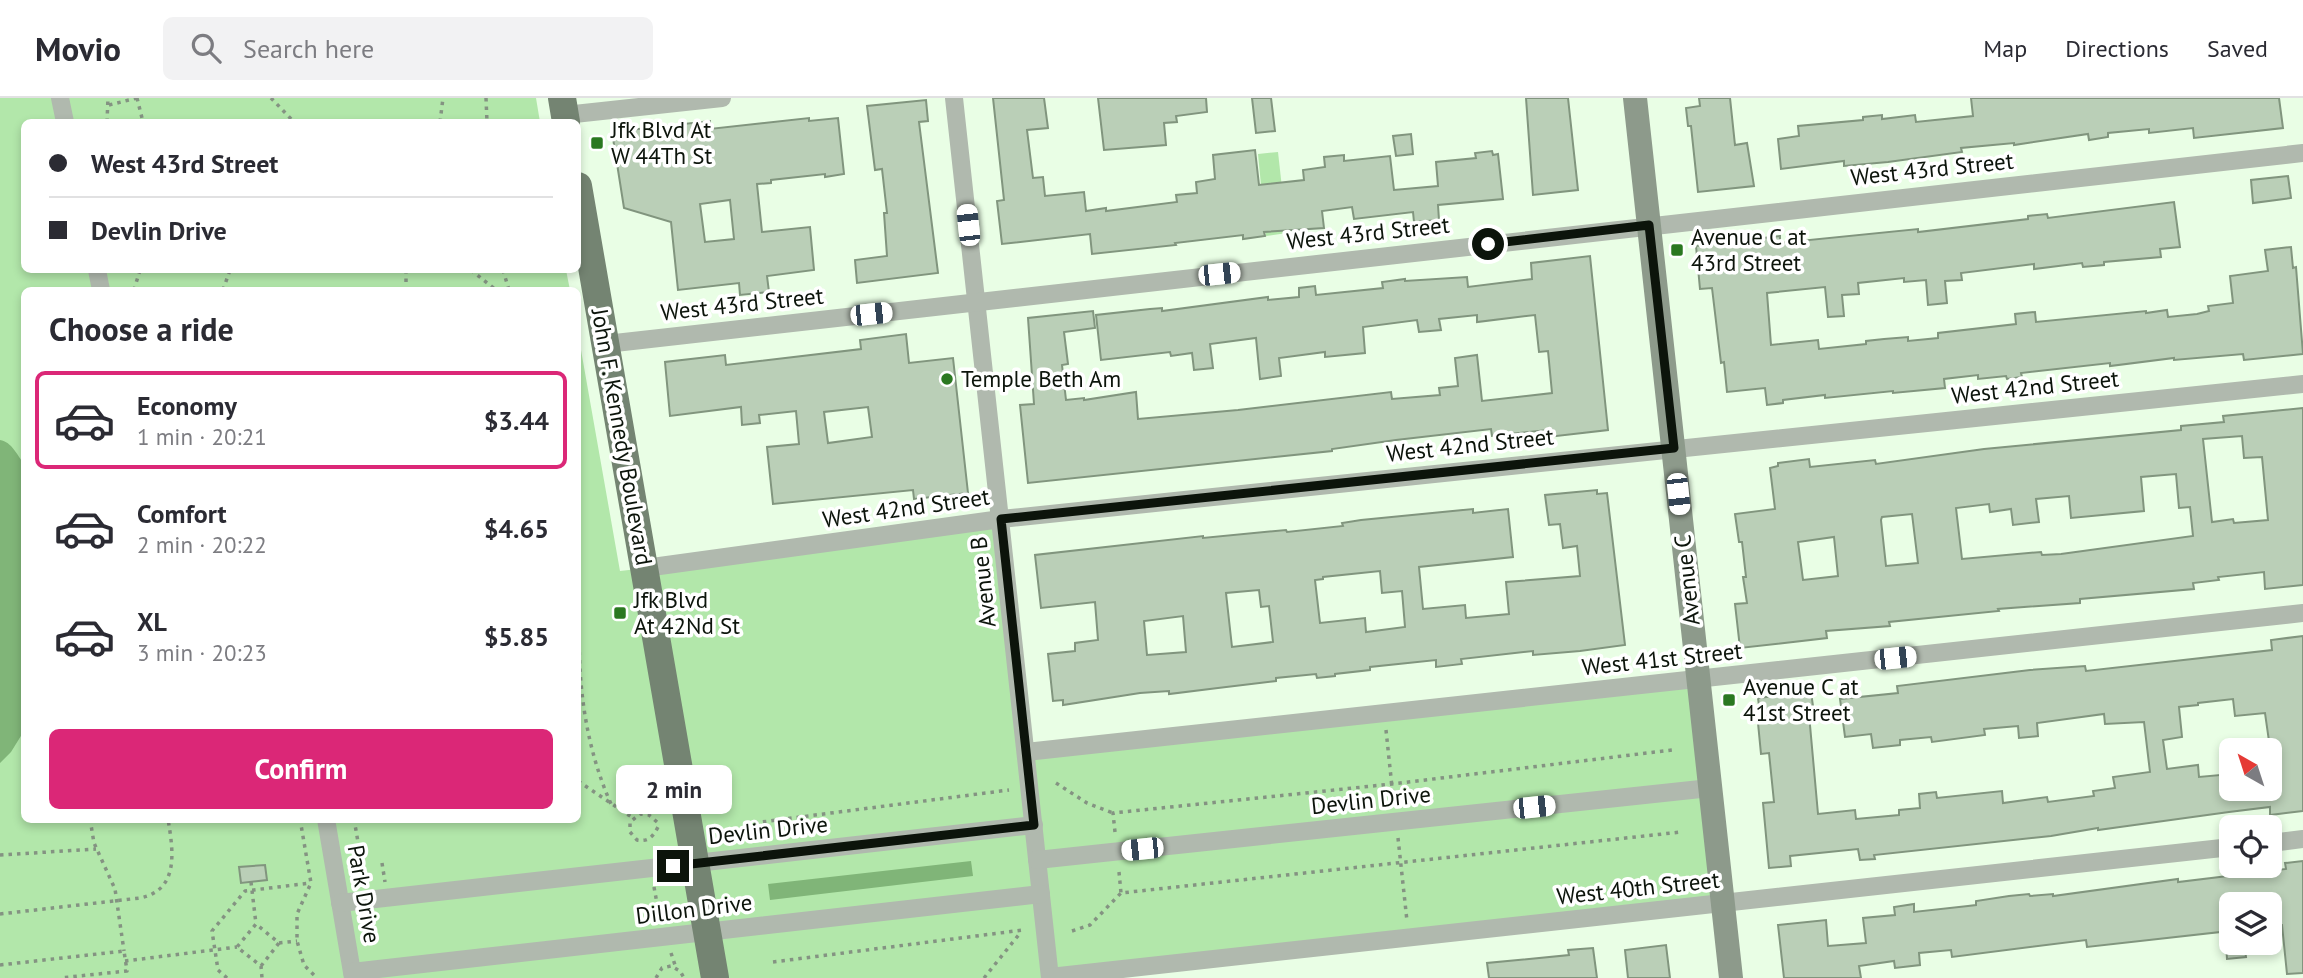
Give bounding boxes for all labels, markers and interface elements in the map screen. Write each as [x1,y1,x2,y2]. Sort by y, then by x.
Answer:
search box [163,17,653,80]
text: Movio [35,27,121,70]
icon: search [187,29,225,67]
text: Search here [243,32,374,65]
text: Map [1983,33,2027,64]
text: Directions [2065,33,2169,64]
text: Saved [2207,33,2268,64]
place label: Jfk Blvd At W 44Th St [610,115,712,170]
marker: Jfk Blvd At W 44Th St [589,135,605,151]
street label: West 43rd Street [1849,146,2015,191]
text: West 43rd Street [91,147,278,180]
car [956,203,981,247]
street label: West 43rd Street [1285,210,1451,255]
text: Devlin Drive [91,214,227,247]
place label: Avenue C at 43rd Street [1691,222,1807,277]
route start [1472,228,1504,260]
marker: Avenue C at 43rd Street [1669,242,1685,258]
car [1198,261,1241,287]
street label: West 43rd Street [659,281,825,326]
car [850,301,893,327]
street label: John F. Kennedy Boulevard [585,305,659,568]
text: Choose a ride [49,308,234,350]
street label: West 42nd Street [1950,363,2120,410]
place label: Temple Beth Am [961,364,1121,393]
marker: Temple Beth Am [939,371,955,387]
icon: car [53,389,116,452]
text: Economy [137,389,237,422]
text: $3.44 [484,404,549,437]
street label: West 42nd Street [1385,421,1555,468]
text: 1 min · 20:21 [137,422,267,451]
car [1666,472,1691,516]
street label: West 42nd Street [821,481,991,534]
icon: car [53,497,116,560]
text: Comfort [137,497,227,530]
text: $4.65 [484,512,549,545]
text: 2 min · 20:22 [137,530,267,559]
street label: Avenue C [1667,533,1706,627]
street label: Avenue B [963,535,1002,629]
place label: Jfk Blvd At 42Nd St [633,585,740,640]
icon: car [53,605,116,668]
text: XL [137,605,167,638]
marker: Jfk Blvd At 42Nd St [612,605,628,621]
text: $5.85 [484,620,549,653]
street label: West 41st Street [1580,636,1744,681]
text: 3 min · 20:23 [137,638,267,667]
car [1874,645,1917,671]
place label: Avenue C at 41st Street [1743,672,1859,727]
marker: Avenue C at 41st Street [1721,692,1737,708]
button: Confirm [49,729,553,809]
north arrow [2219,738,2282,802]
map controls [2219,738,2282,955]
callout: 2 min [615,764,731,814]
text: 2 min [646,775,702,804]
street label: Devlin Drive [1310,779,1432,820]
car [1513,794,1556,820]
street label: Devlin Drive [707,809,829,850]
button: locate [2219,815,2282,878]
car [1121,836,1164,862]
street label: Park Drive [342,843,387,945]
route end [657,850,689,882]
street label: West 40th Street [1555,865,1721,910]
street label: Dillon Drive [634,887,754,930]
button: layers [2219,892,2282,955]

